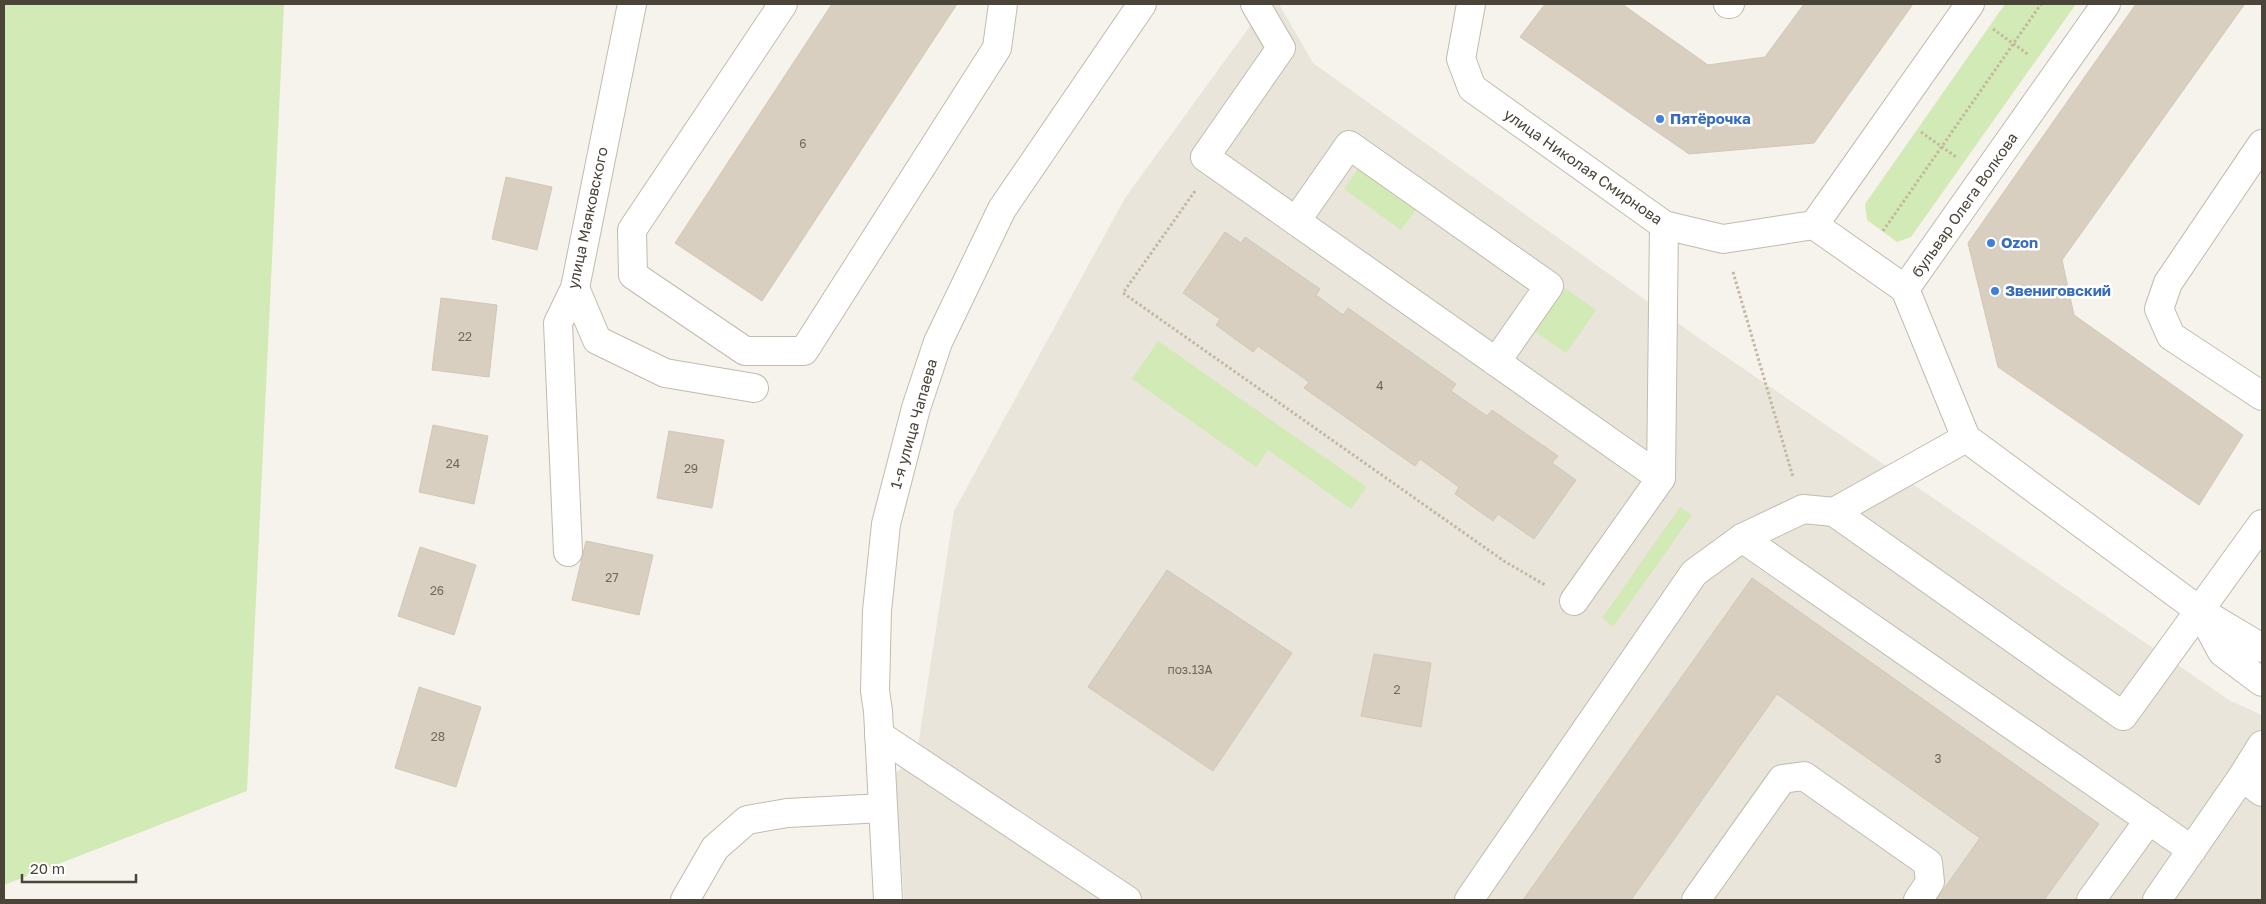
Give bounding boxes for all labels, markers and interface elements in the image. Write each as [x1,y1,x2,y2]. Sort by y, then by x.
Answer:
street label: улица Николая Смирнова [1501,104,1666,228]
place label: Пятёрочка [1670,109,1751,127]
marker: Пятёрочка [1654,113,1666,125]
street label: бульвар Олега Волкова [1907,129,2021,280]
house number: 6 [799,136,807,151]
street label: улица Маяковского [563,145,611,290]
place label: Ozon [2001,233,2038,251]
marker: Ozon [1985,237,1997,249]
place label: Звениговский [2005,281,2111,299]
marker: Звениговский [1989,285,2001,297]
house number: 22 [458,329,472,344]
street label: 1-я улица Чапаева [886,357,940,491]
house number: 4 [1376,378,1384,393]
house number: 24 [446,456,460,471]
house number: 29 [684,461,698,476]
house number: 27 [605,570,619,585]
house number: 26 [430,583,444,598]
house number: поз.13А [1167,662,1213,677]
house number: 2 [1394,682,1401,697]
house number: 28 [431,729,445,744]
house number: 3 [1934,751,1942,766]
scale bar [22,852,136,884]
text: 20 m [30,859,65,877]

